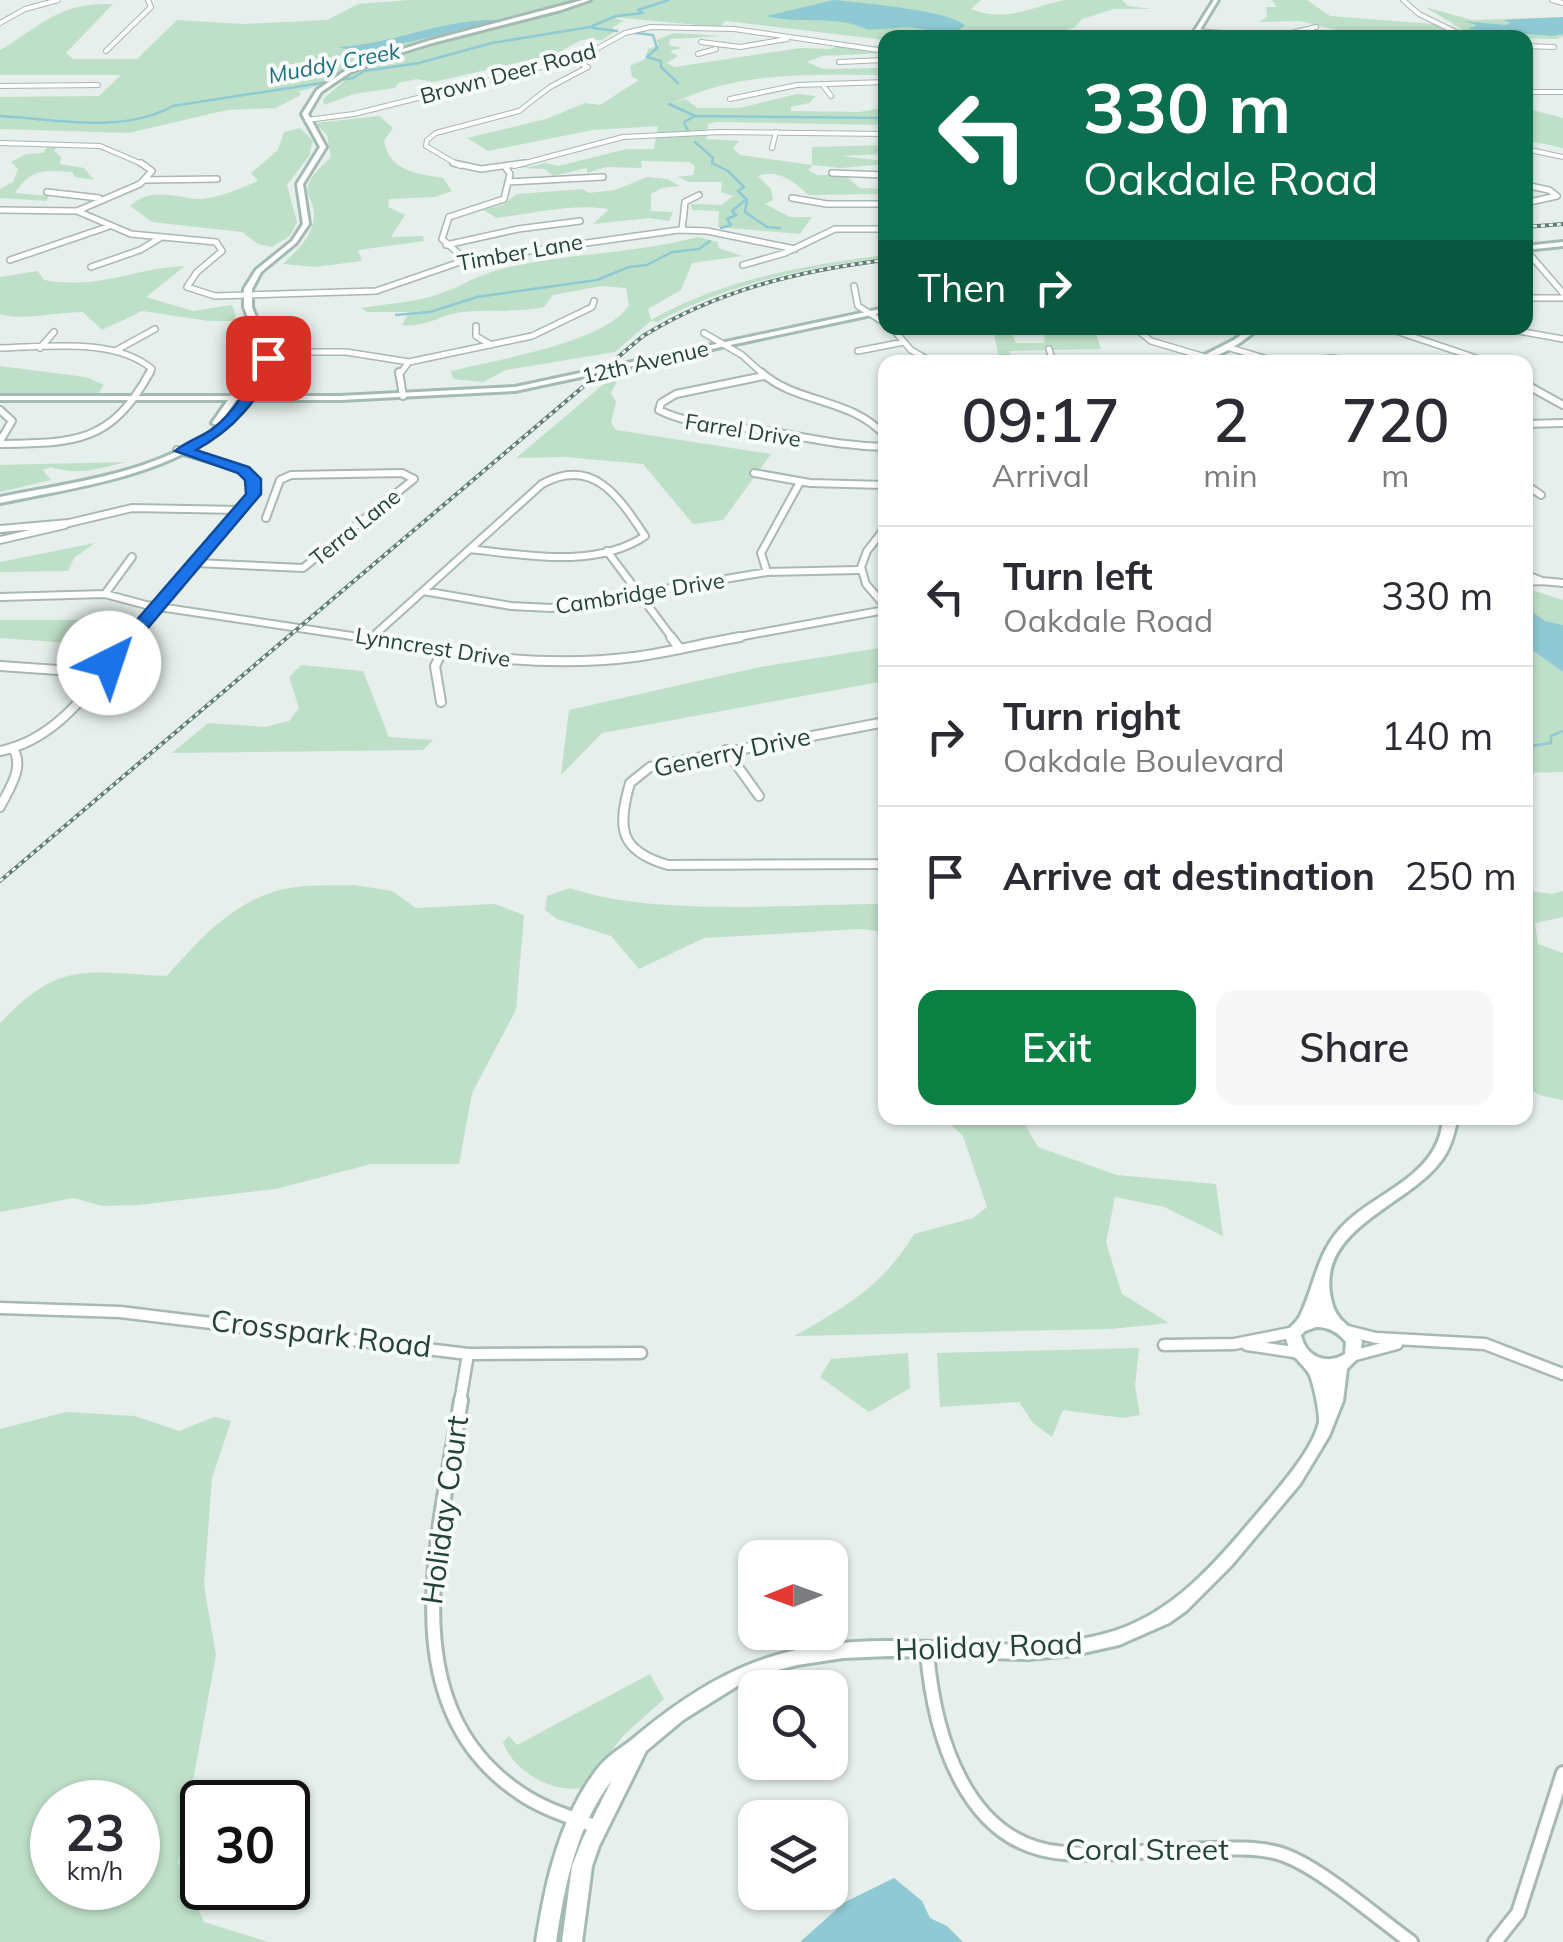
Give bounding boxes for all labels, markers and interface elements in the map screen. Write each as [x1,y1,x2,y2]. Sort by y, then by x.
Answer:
water label: Muddy Creek [266,36,403,89]
street label: Brown Deer Road [417,36,599,110]
text: 330 m [1083,63,1291,151]
icon: left [918,70,1048,200]
text: Oakdale Road [1083,150,1379,206]
street label: Timber Lane [455,227,585,277]
icon: right [1026,260,1081,315]
text: Then [918,264,1006,312]
pin [226,316,311,401]
icon: arrive [241,331,296,386]
street label: 12th Avenue [579,334,711,390]
text: 09:17 [962,382,1120,457]
text: 2 [1213,382,1249,457]
text: 720 [1341,382,1449,457]
street label: Farrel Drive [683,407,803,453]
text: Arrival [992,455,1090,495]
text: min [1203,455,1258,495]
text: m [1381,455,1409,495]
street label: Terra Lane [304,482,406,572]
text: Turn left [1003,552,1153,600]
street label: Cambridge Drive [553,566,727,620]
icon: left [918,569,973,624]
text: 330 m [1381,572,1493,620]
text: Oakdale Road [1003,600,1213,640]
position arrow [57,611,161,715]
street label: Lynncrest Drive [353,621,513,673]
text: Turn right [1003,692,1180,740]
icon: right [918,709,973,764]
text: 140 m [1381,712,1493,760]
street label: Generry Drive [651,720,813,783]
text: Oakdale Boulevard [1003,740,1285,780]
icon: arrive [918,849,973,904]
text: Arrive at destination [1003,852,1375,900]
text: 250 m [1405,852,1517,900]
button: Exit [918,990,1196,1105]
button: Share [1216,990,1493,1105]
street label: Crosspark Road [209,1301,434,1365]
street label: Holiday Court [412,1413,476,1607]
north arrow [738,1540,848,1650]
map controls [738,1540,848,1910]
street label: Holiday Road [895,1624,1083,1668]
button: search [738,1670,848,1780]
speed limit sign: 30 [180,1780,310,1910]
button: layers [738,1800,848,1910]
text: 23 [65,1801,125,1864]
street label: Coral Street [1065,1830,1229,1868]
text: km/h [67,1855,123,1886]

